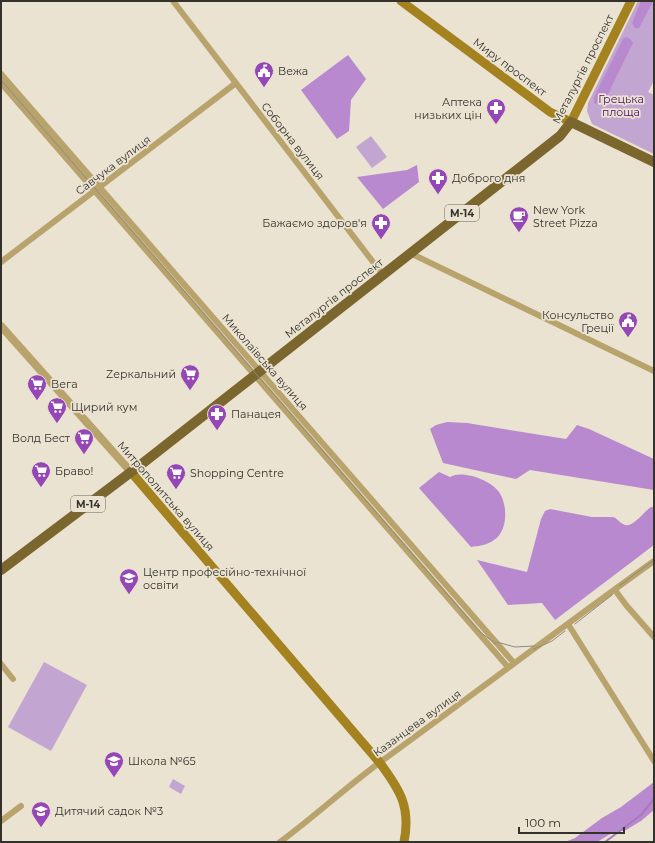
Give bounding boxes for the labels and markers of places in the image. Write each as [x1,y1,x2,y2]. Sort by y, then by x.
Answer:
public building icon: Вежа [253,60,275,88]
place label: Вежа [278,64,308,78]
place label: Аптека низьких цін [414,95,482,122]
pharmacy icon: Аптека низьких цін [485,97,507,125]
pharmacy icon: Доброго дня [427,167,449,195]
place label: Доброго дня [452,171,525,185]
place label: New York Street Pizza [533,203,598,230]
cafe icon: New York Street Pizza [508,205,530,233]
pharmacy icon: Бажаємо здоров'я [370,212,392,240]
place label: Бажаємо здоров'я [262,216,367,230]
place label: Консульство Греції [542,308,614,335]
public building icon: Консульство Греції [617,310,639,338]
supermarket icon: Zеркальний [179,363,201,391]
place label: Zеркальний [106,367,176,381]
supermarket icon: Вега [26,373,48,401]
place label: Вега [51,377,78,391]
supermarket icon: Щирий кум [46,396,68,424]
place label: Щирий кум [71,400,137,414]
pharmacy icon: Панацея [206,403,228,431]
place label: Панацея [231,407,281,421]
supermarket icon: Волд Бест [73,427,95,455]
place label: Волд Бест [12,431,71,445]
supermarket icon: Браво! [30,460,52,488]
supermarket icon: Shopping Centre [165,462,187,490]
place label: Браво! [55,464,93,478]
place label: Shopping Centre [190,466,284,480]
place label: Центр професійно-технічної освіти [143,565,306,592]
school or university icon: Центр професійно-технічної освіти [118,567,140,595]
school or university icon: Школа №65 [103,750,125,778]
place label: Школа №65 [128,754,196,768]
school or university icon: Дитячий садок №3 [30,800,52,828]
place label: Дитячий садок №3 [55,804,163,818]

